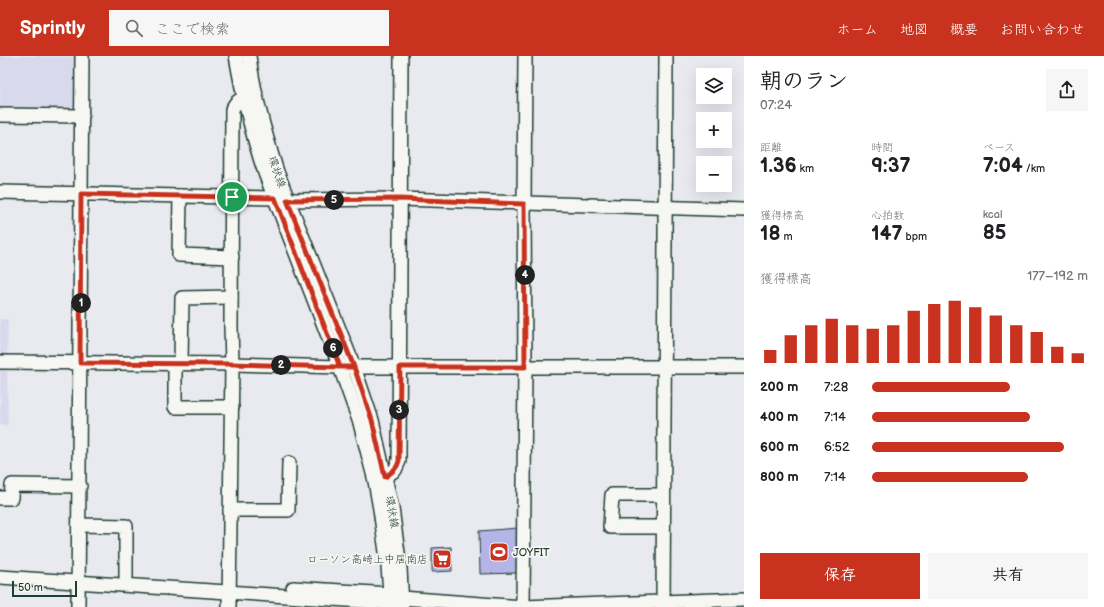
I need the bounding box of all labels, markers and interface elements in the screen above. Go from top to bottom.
search box [109,10,389,46]
text: Sprintly [20,17,85,40]
icon: search [123,17,145,39]
text: ここで検索 [155,20,230,39]
text: ホーム [837,21,878,38]
text: 地図 [900,21,928,38]
text: 概要 [950,21,978,38]
text: お問い合わせ [1000,21,1084,38]
map controls [696,68,732,192]
button: layers [696,68,732,104]
text: 朝のラン [760,68,848,95]
button: share [1046,69,1088,111]
text: 07:24 [760,97,792,113]
button: + [696,112,732,148]
text: 距離 [760,141,782,154]
text: 時間 [871,141,893,154]
text: ペース [983,141,1015,154]
street label: 環状線 [265,154,289,190]
text: 1.36 [760,154,797,178]
text: 9:37 [871,154,911,178]
text: 7:04 [983,154,1023,178]
button: − [696,156,732,192]
text: km [797,162,814,175]
text: /km [1023,162,1045,175]
pin [215,180,249,214]
icon: arrive [221,186,243,208]
pin: 5 [324,190,344,210]
text: 5 [331,193,337,206]
text: kcal [983,208,1002,221]
text: 獲得標高 [760,209,804,222]
text: 心拍数 [871,209,904,222]
text: 85 [983,221,1006,245]
text: 18 [760,222,780,246]
text: 147 [871,222,903,246]
text: m [780,230,793,243]
text: bpm [903,230,927,243]
pin: 4 [515,265,535,285]
text: 4 [522,268,528,281]
text: 177–192 m [1027,268,1088,284]
text: 獲得標高 [760,271,812,287]
pin: 1 [71,293,91,313]
text: 1 [79,296,83,309]
pin: 6 [323,338,343,358]
text: 6 [330,341,336,354]
pin: 2 [271,355,291,375]
text: 2 [278,358,284,371]
text: 200 m [760,379,798,395]
text: 7:28 [824,379,848,395]
pin: 3 [389,400,409,420]
text: 3 [396,403,402,416]
text: 400 m [760,409,798,425]
text: 7:14 [824,409,846,425]
text: 600 m [760,439,799,455]
text: 6:52 [824,439,850,455]
text: 800 m [760,469,799,485]
text: 7:14 [824,469,846,485]
street label: 環状線 [383,495,401,529]
sports icon: JOYFIT [488,541,510,563]
place label: JOYFIT [513,546,550,559]
supermarket icon: ローソン高崎上中居南店 [431,548,453,570]
place label: ローソン高崎上中居南店 [307,553,428,566]
button: 保存 [760,553,920,599]
button: 共有 [928,553,1088,599]
scale bar [12,579,77,598]
text: 50 m [18,581,43,594]

